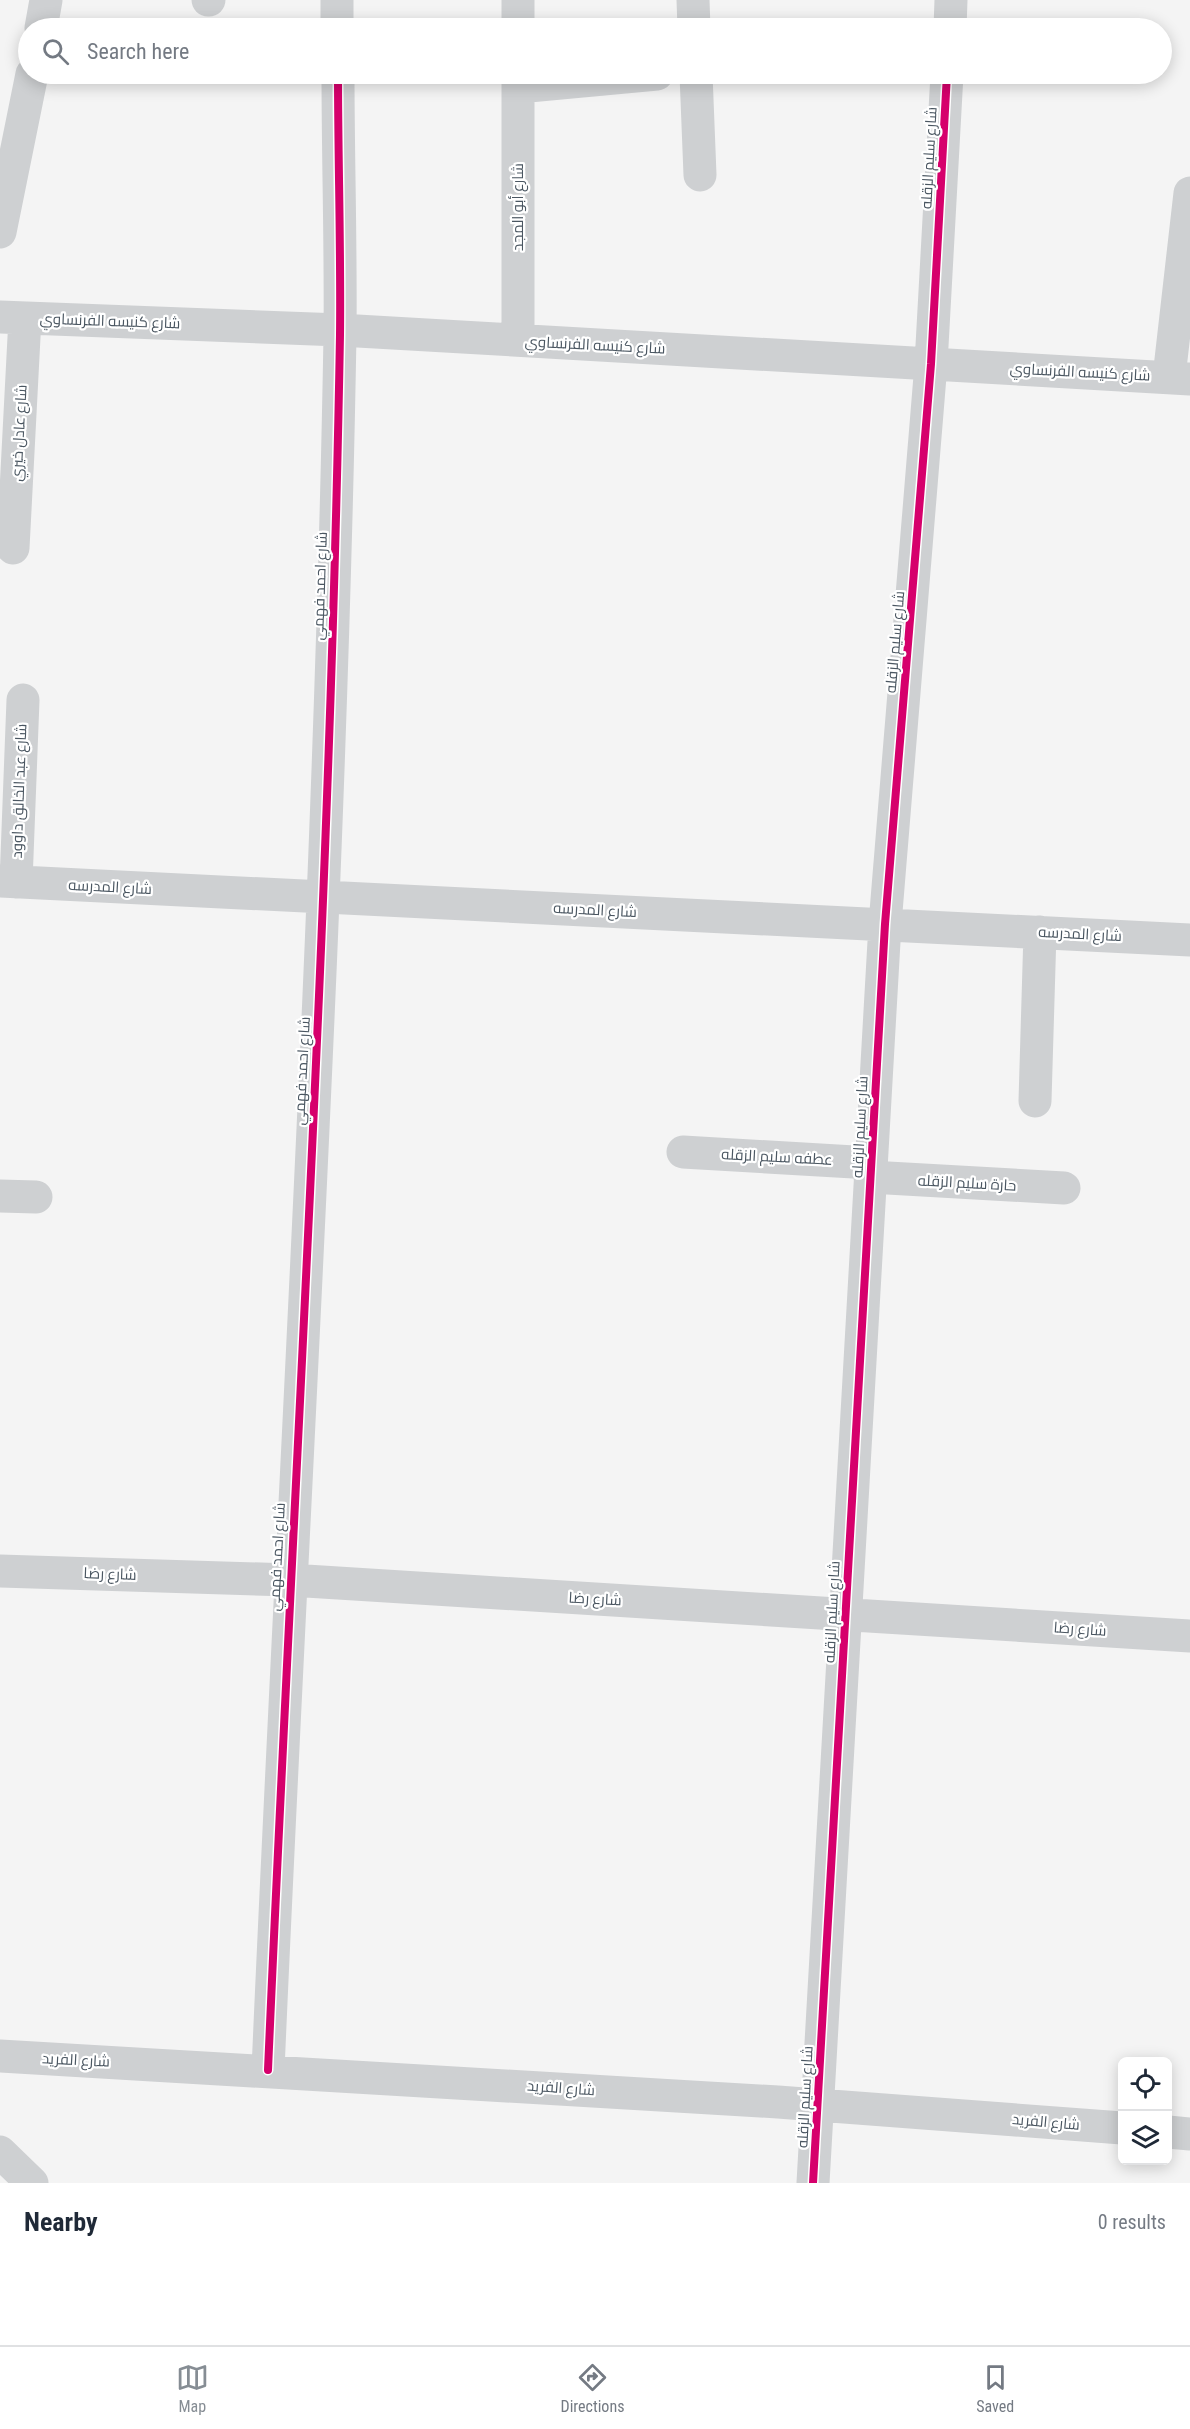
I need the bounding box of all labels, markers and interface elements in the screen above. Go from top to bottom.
search box [18,18,1172,84]
icon: search [39,35,72,68]
text: Search here [87,39,189,64]
street label: شارع سليم الزقله [917,106,943,210]
street label: شارع أبو المجد [508,163,529,251]
street label: شارع كنيسه الفرنساوي [39,310,181,335]
street label: شارع كنيسه الفرنساوي [524,332,666,361]
street label: شارع كنيسه الفرنساوي [1009,359,1151,388]
street label: شارع عادل خيري [7,384,34,482]
street label: شارع احمد فهمي [309,531,334,641]
street label: شارع سليم الزقله [882,590,910,694]
street label: شارع عبد الخالق داوود [8,723,32,859]
street label: شارع المدرسه [68,876,152,900]
street label: شارع المدرسه [553,899,637,923]
street label: شارع المدرسه [1038,923,1122,947]
street label: شارع احمد فهمي [290,1016,317,1126]
street label: شارع سليم الزقله [848,1075,874,1179]
street label: عطفه سليم الزقله [721,1145,833,1170]
street label: حارة سليم الزقله [917,1171,1017,1196]
street label: شارع احمد فهمي [265,1502,292,1612]
street label: شارع سليم الزقله [820,1560,846,1664]
street label: شارع رضا [83,1564,137,1586]
street label: شارع رضا [568,1589,622,1611]
street label: شارع رضا [1053,1618,1107,1642]
street label: شارع سليم الزقله [793,2045,819,2149]
street label: شارع الفريد [41,2049,110,2073]
map controls [1118,2057,1172,2165]
button: locate [1118,2057,1172,2111]
street label: شارع الفريد [526,2077,596,2101]
street label: شارع الفريد [1011,2110,1081,2136]
button: layers [1118,2111,1172,2165]
text: Nearby [24,2207,98,2237]
text: 0 results [1098,2210,1166,2234]
tab: Map [176,2361,209,2416]
tab: Directions [561,2361,624,2416]
tab: Saved [976,2361,1014,2416]

